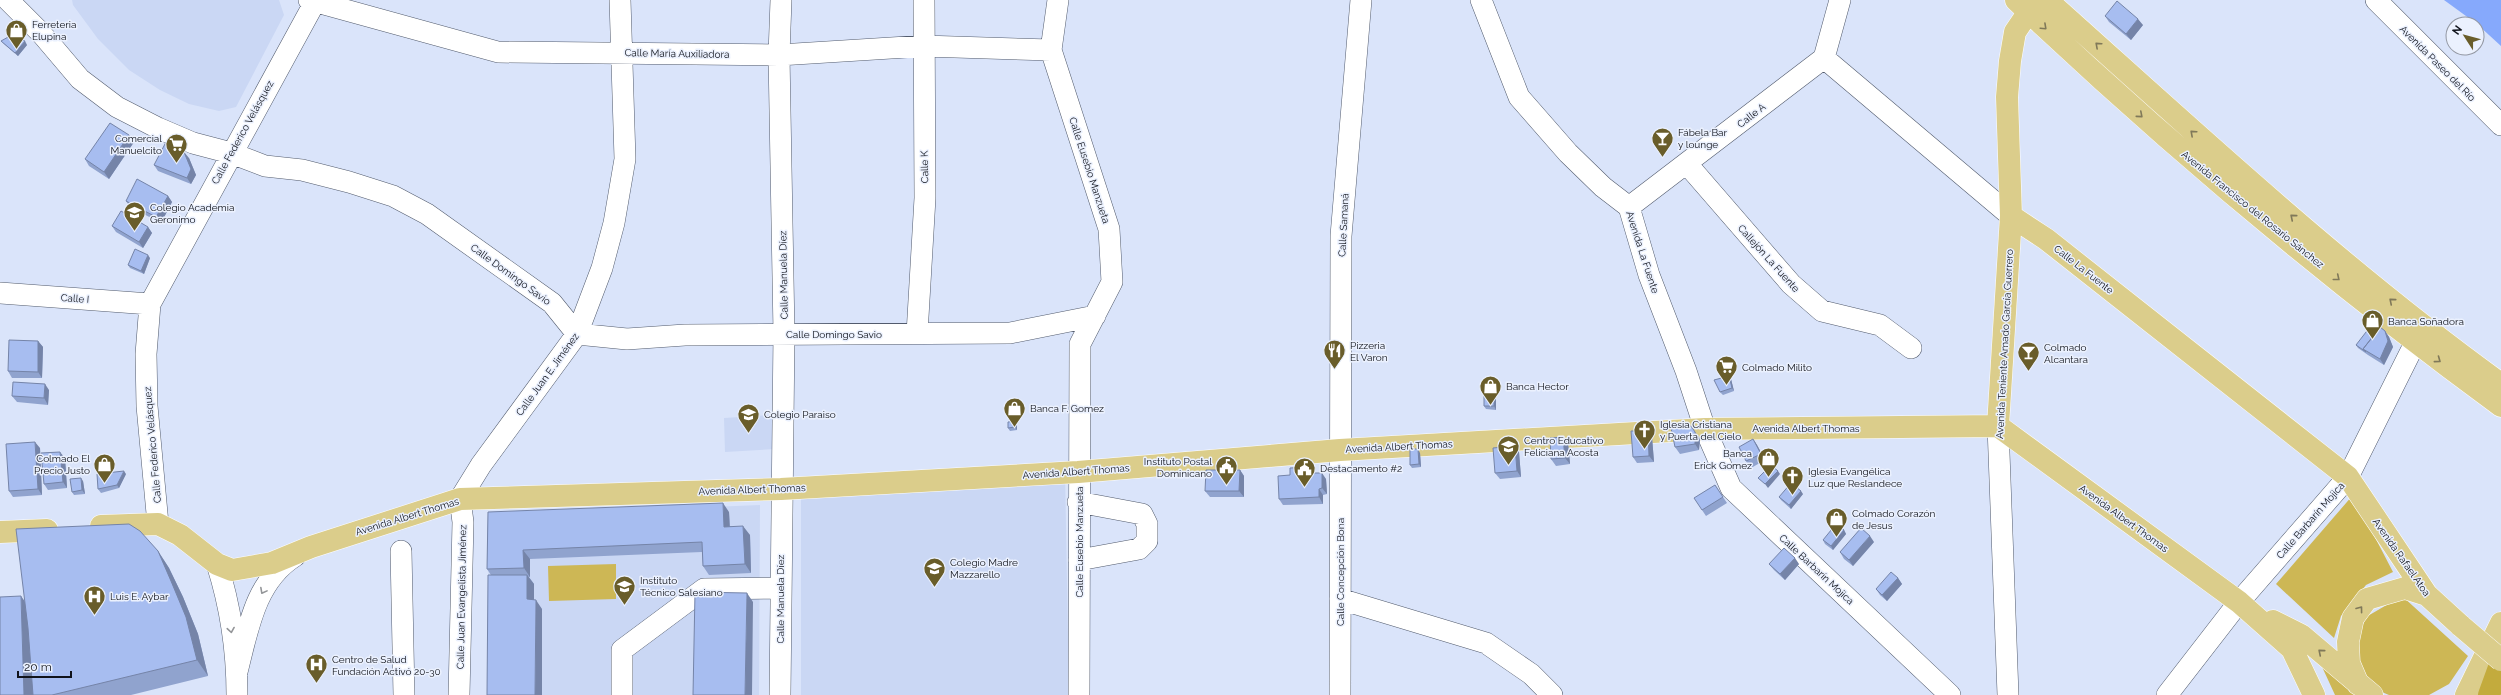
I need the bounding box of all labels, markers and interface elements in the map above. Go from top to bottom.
north arrow [2445,16,2485,56]
shop icon: Ferreteria Elupina [4,17,30,50]
place label: Ferreteria Elupina [32,19,76,42]
one-way arrow [2039,22,2047,30]
street label: Avenida Paseo del Río [2398,23,2478,103]
text: N [2450,23,2465,38]
one-way arrow [2095,43,2102,50]
street label: Calle María Auxiliadora [624,47,730,60]
street label: Calle Federico Velásquez [209,78,276,186]
street label: Calle A [1735,101,1768,130]
one-way arrow [2135,110,2142,117]
street label: Calle Eusebio Manzueta [1067,116,1112,225]
bar icon: Fábela Bar y lounge [1649,125,1675,158]
place label: Fábela Bar y lounge [1678,127,1728,150]
supermarket icon: Comercial Manuelcito [164,131,190,164]
one-way arrow [2191,131,2198,138]
place label: Comercial Manuelcito [111,133,162,156]
street label: Avenida Francisco del Rosario Sánchez [2179,149,2326,270]
street label: Calle K [919,150,930,183]
street label: Calle Samaná [1336,193,1351,257]
school or university icon: Colegio Academia Geronimo [121,200,147,233]
place label: Colegio Academia Geronimo [150,202,234,225]
street label: Avenida La Fuente [1624,210,1661,295]
one-way arrow [2290,214,2297,221]
street label: Callejón La Fuente [1736,223,1802,294]
street label: Calle Manuela Díez [777,230,790,319]
street label: Calle Domingo Savio [469,242,553,307]
street label: Calle La Fuente [2052,243,2116,296]
street label: Avenida Teniente Amado García Guerrero [1994,249,2015,439]
one-way arrow [2332,274,2339,281]
street label: Calle I [60,292,90,305]
one-way arrow [2390,298,2397,305]
shop icon: Banca Soñadora [2359,308,2385,341]
place label: Banca Soñadora [2388,316,2464,327]
street label: Calle Domingo Savio [786,329,882,340]
street label: Calle Juan E. Jiménez [514,331,581,418]
restaurant icon: Pizzeria El Varon [1321,338,1347,371]
place label: Pizzeria El Varon [1350,340,1388,363]
bar icon: Colmado Alcantara [2015,340,2041,373]
place label: Colmado Alcantara [2044,342,2088,365]
supermarket icon: Colmado Milito [1713,354,1739,387]
one-way arrow [2434,355,2441,362]
place label: Colmado Milito [1742,362,1812,373]
shop icon: Banca Hector [1477,373,1503,406]
place label: Banca Hector [1506,381,1569,392]
street label: Calle Federico Velásquez [142,386,163,504]
shop icon: Banca F. Gomez [1001,395,1027,428]
school or university icon: Colegio Paraiso [736,401,762,434]
place label: Banca F. Gomez [1030,403,1104,414]
place label: Colegio Paraiso [764,409,836,420]
church icon: Iglesia Cristiana y Puerta del Cielo [1632,417,1658,450]
place label: Iglesia Cristiana y Puerta del Cielo [1660,419,1741,442]
street label: Avenida Albert Thomas [1752,423,1860,434]
school or university icon: Centro Educativo Feliciana Acosta [1496,433,1522,466]
place label: Centro Educativo Feliciana Acosta [1524,435,1603,458]
street label: Avenida Albert Thomas [1345,438,1453,455]
shop icon: Banca Erick Gomez [1755,446,1781,479]
place label: Banca Erick Gomez [1694,448,1752,471]
shop icon: Colmado El Precio Justo [92,451,118,484]
place label: Colmado El Precio Justo [34,453,90,476]
public building icon: Instituto Postal Dominicano [1214,454,1240,487]
public building icon: Destacamento #2 [1292,455,1318,488]
place label: Instituto Postal Dominicano [1144,456,1212,479]
street label: Avenida Albert Thomas [1022,462,1130,481]
place label: Destacamento #2 [1320,463,1402,474]
church icon: Iglesia Evangélica Luz que Reslandece [1779,464,1805,497]
place label: Iglesia Evangélica Luz que Reslandece [1808,466,1902,489]
street label: Calle Barbarín Mojica [2274,480,2347,561]
street label: Avenida Albert Thomas [698,482,806,497]
street label: Avenida Albert Thomas [2077,482,2171,555]
street label: Calle Eusebio Manzueta [1074,486,1085,598]
street label: Avenida Albert Thomas [354,495,460,537]
shop icon: Colmado Corazón de Jesus [1823,506,1849,539]
place label: Colmado Corazón de Jesus [1852,508,1935,531]
street label: Avenida Rafael Atoa [2371,516,2432,598]
street label: Calle Concepción Bona [1335,518,1346,626]
street label: Calle Juan Evangelista Jiménez [455,525,468,669]
street label: Calle Barbarín Mojica [1777,532,1856,607]
street label: Calle Manuela Díez [775,555,786,643]
school or university icon: Colegio Madre Mazzarello [921,555,947,588]
place label: Colegio Madre Mazzarello [950,557,1018,580]
school or university icon: Instituto Técnico Salesiano [611,573,637,606]
place label: Instituto Técnico Salesiano [640,575,723,598]
hospital icon: Luis E. Aybar [82,583,108,616]
one-way arrow [260,587,268,594]
place label: Luis E. Aybar [110,591,169,602]
one-way arrow [2355,606,2362,613]
one-way arrow [226,627,235,633]
one-way arrow [2318,650,2325,657]
hospital icon: Centro de Salud Fundación Activó 20-30 [303,652,329,685]
scale bar [18,653,71,679]
place label: Centro de Salud Fundación Activó 20-30 [332,654,441,677]
text: 20 m [24,660,52,674]

